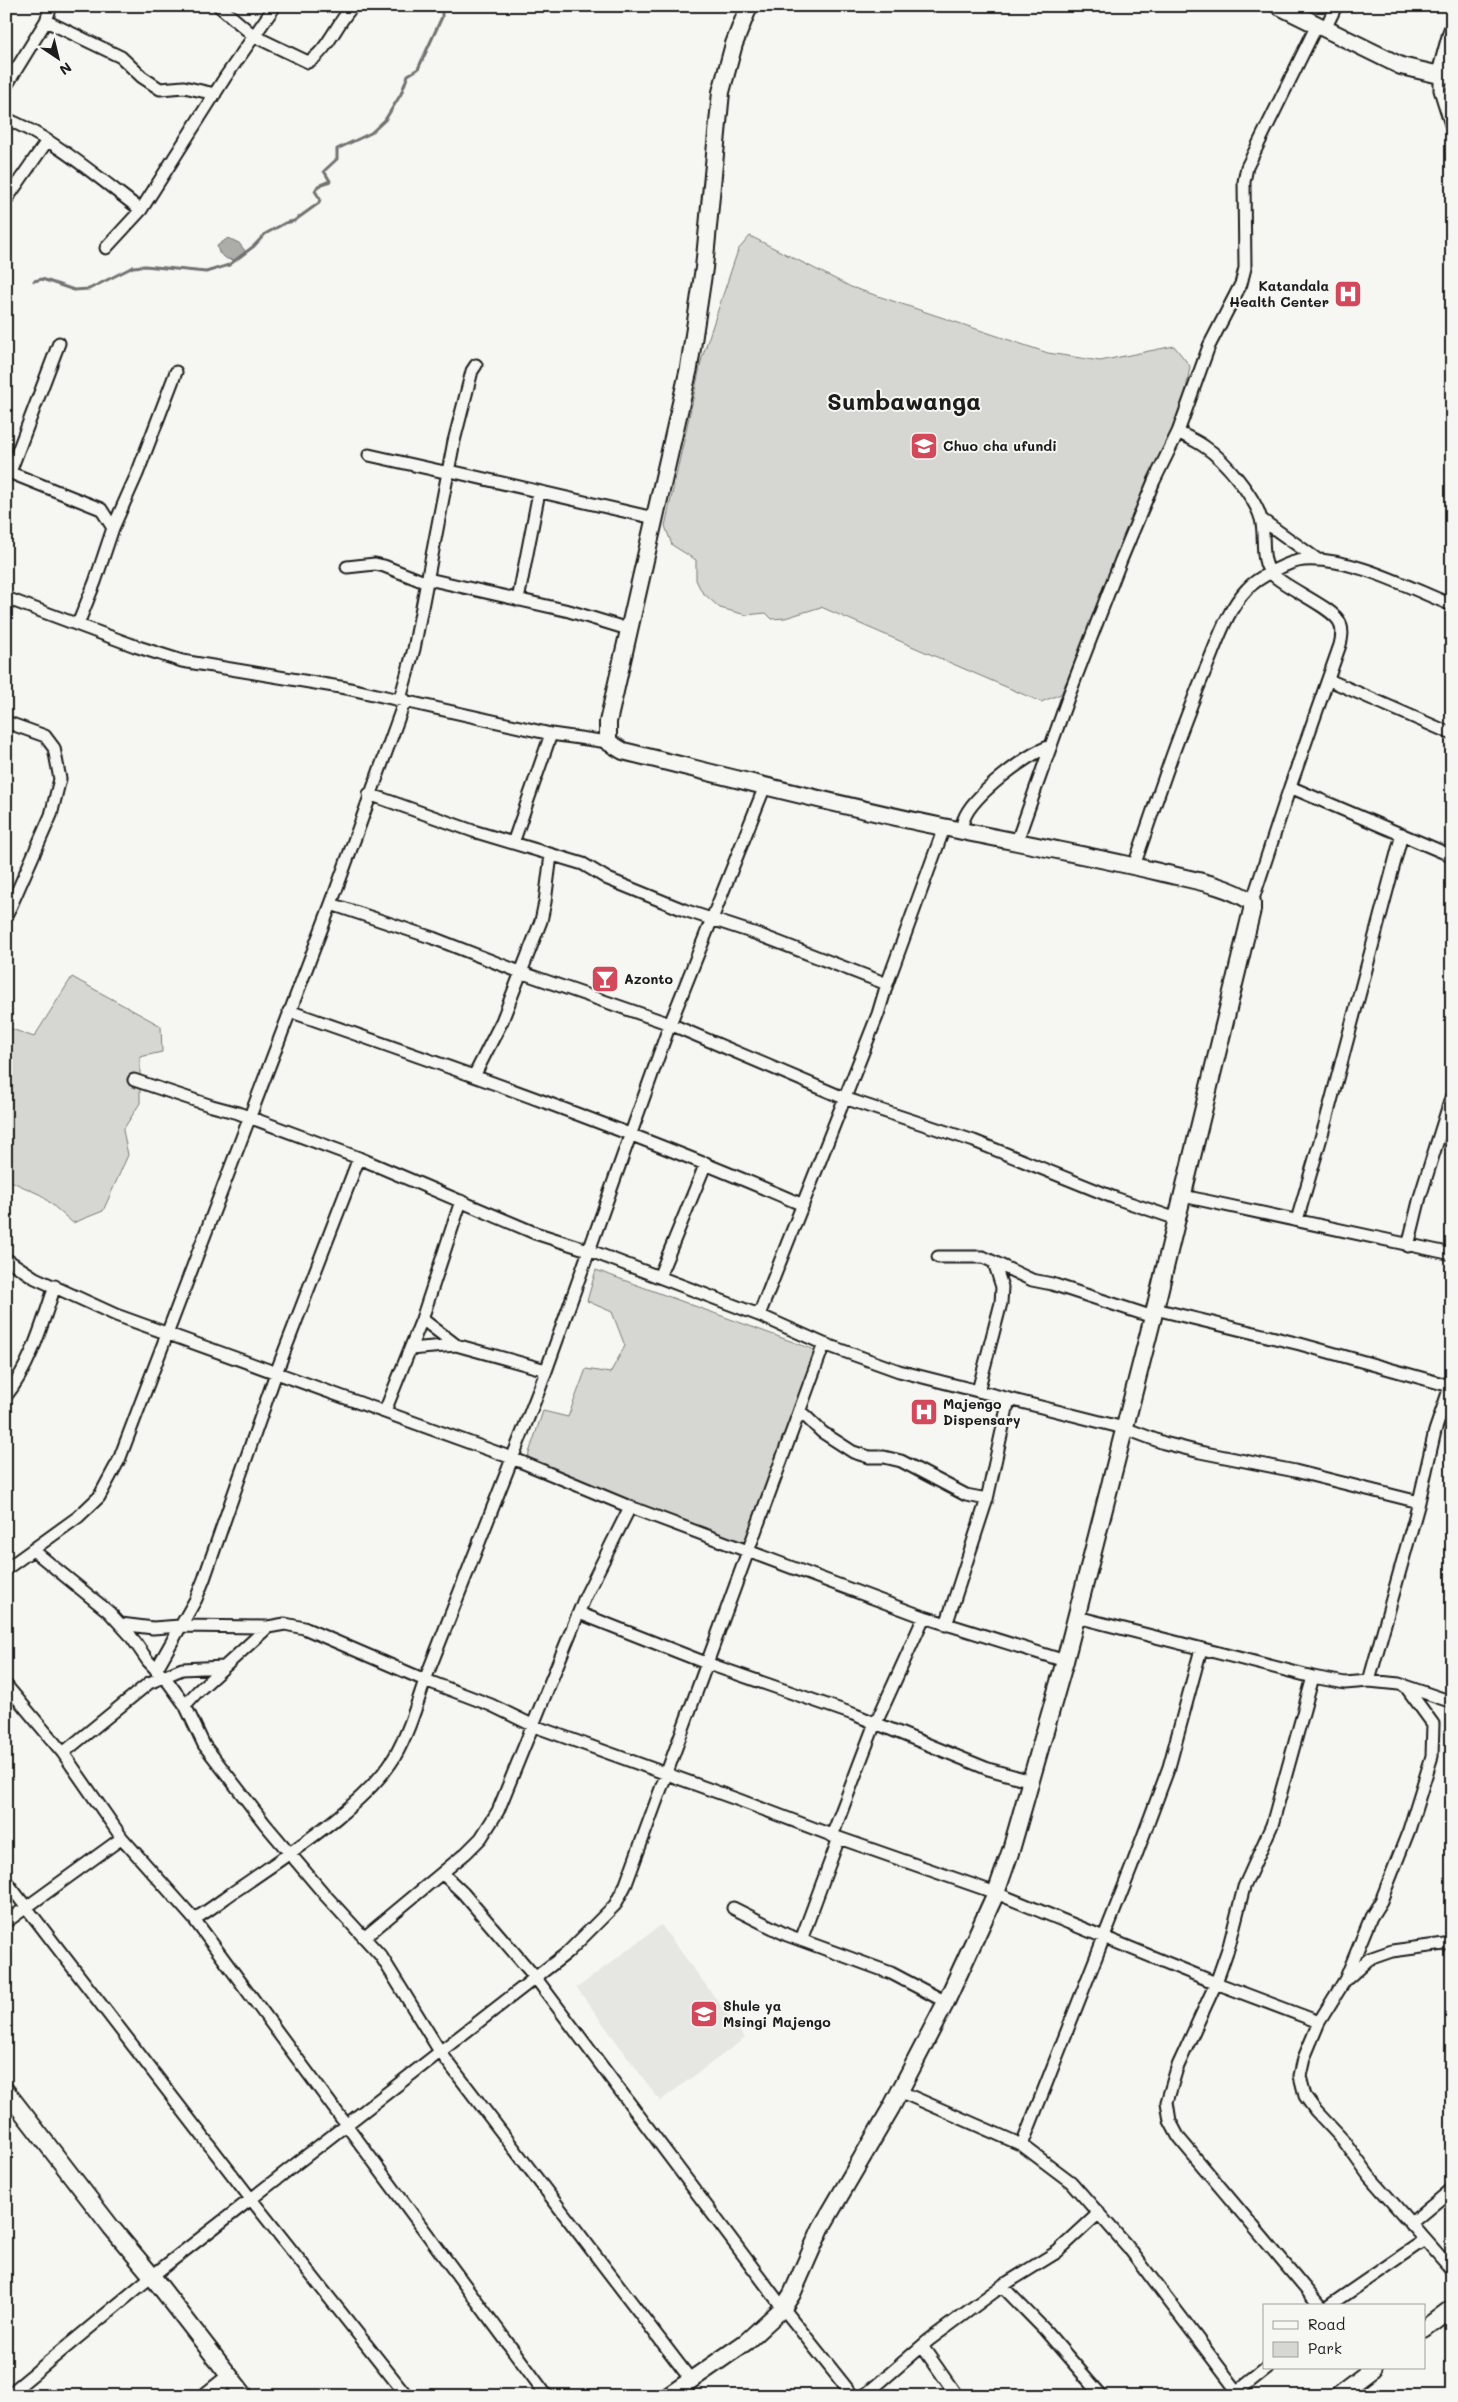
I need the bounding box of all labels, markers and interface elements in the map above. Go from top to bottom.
north arrow [32,32,82,82]
text: N [56,58,76,80]
place label: Katandala Health Center [1229,276,1329,311]
hospital icon: Katandala Health Center [1333,279,1363,309]
district label: Sumbawanga [827,385,981,416]
school or university icon: Chuo cha ufundi [909,431,939,461]
place label: Chuo cha ufundi [943,436,1057,455]
bar icon: Azonto [590,964,620,994]
place label: Azonto [624,969,673,988]
place label: Majengo Dispensary [943,1394,1021,1429]
hospital icon: Majengo Dispensary [909,1397,939,1427]
place label: Shule ya Msingi Majengo [723,1996,831,2031]
school or university icon: Shule ya Msingi Majengo [689,1999,719,2029]
legend [1263,2304,1426,2370]
text: Road [1308,2314,1345,2334]
text: Park [1308,2338,1342,2358]

